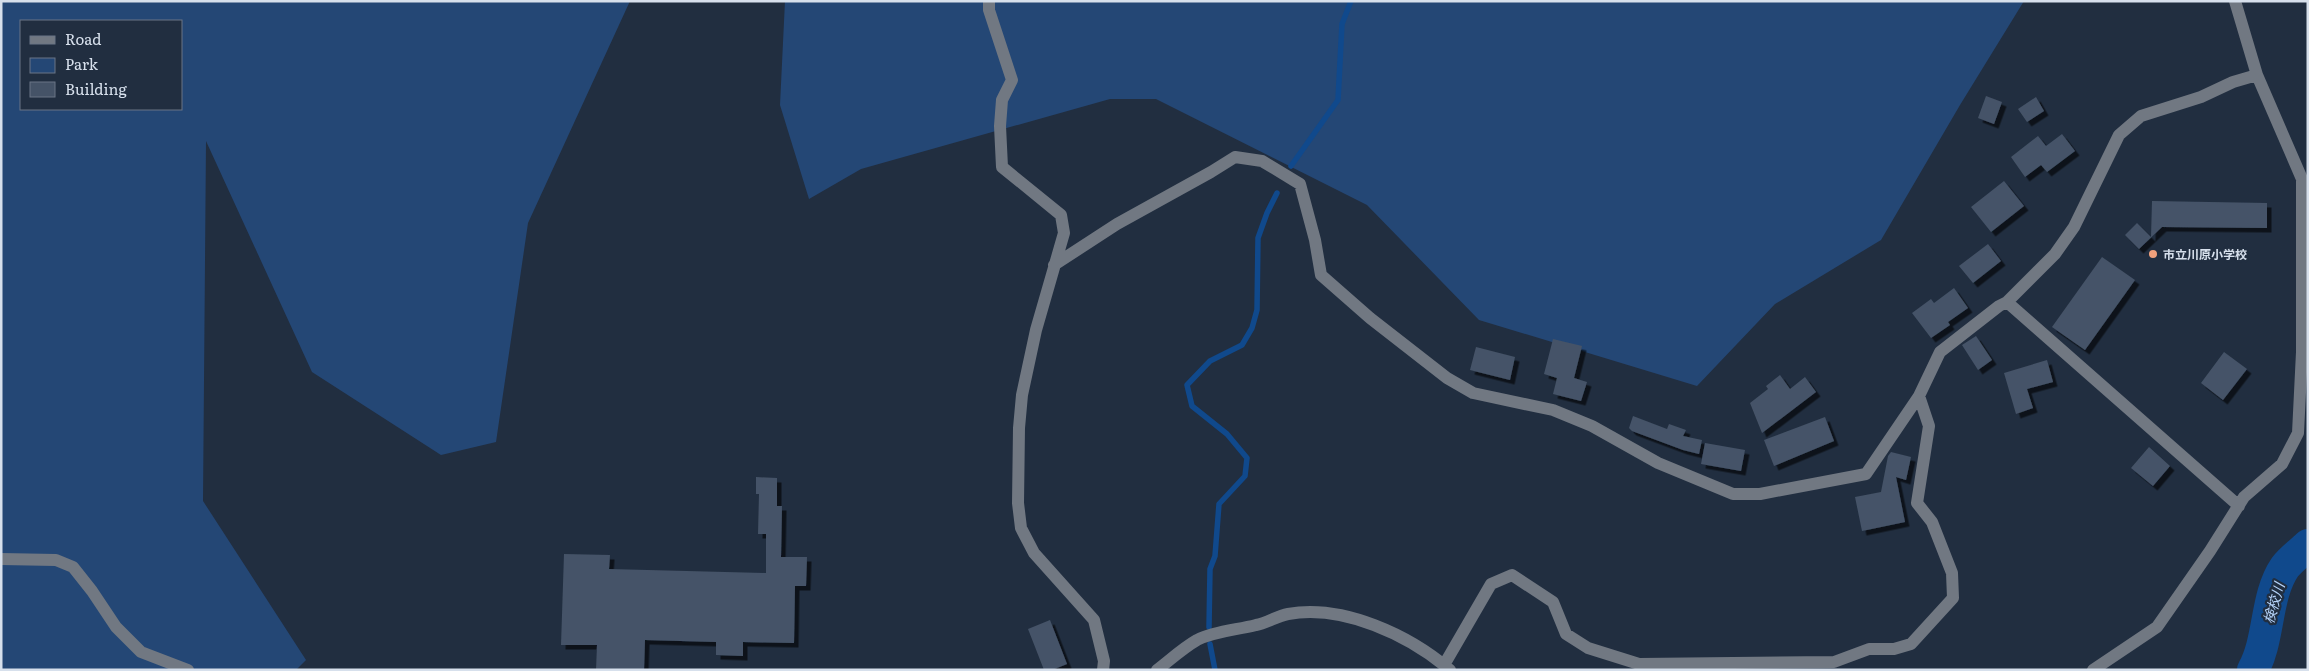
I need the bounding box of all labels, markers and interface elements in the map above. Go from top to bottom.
legend [20,20,182,110]
text: Road [65,27,101,50]
text: Park [65,52,99,75]
text: Building [65,77,127,100]
place label: 市立川原小学校 [2163,245,2247,263]
marker: 市立川原小学校 [2147,248,2159,260]
water label: 検校川 [2258,578,2289,626]

